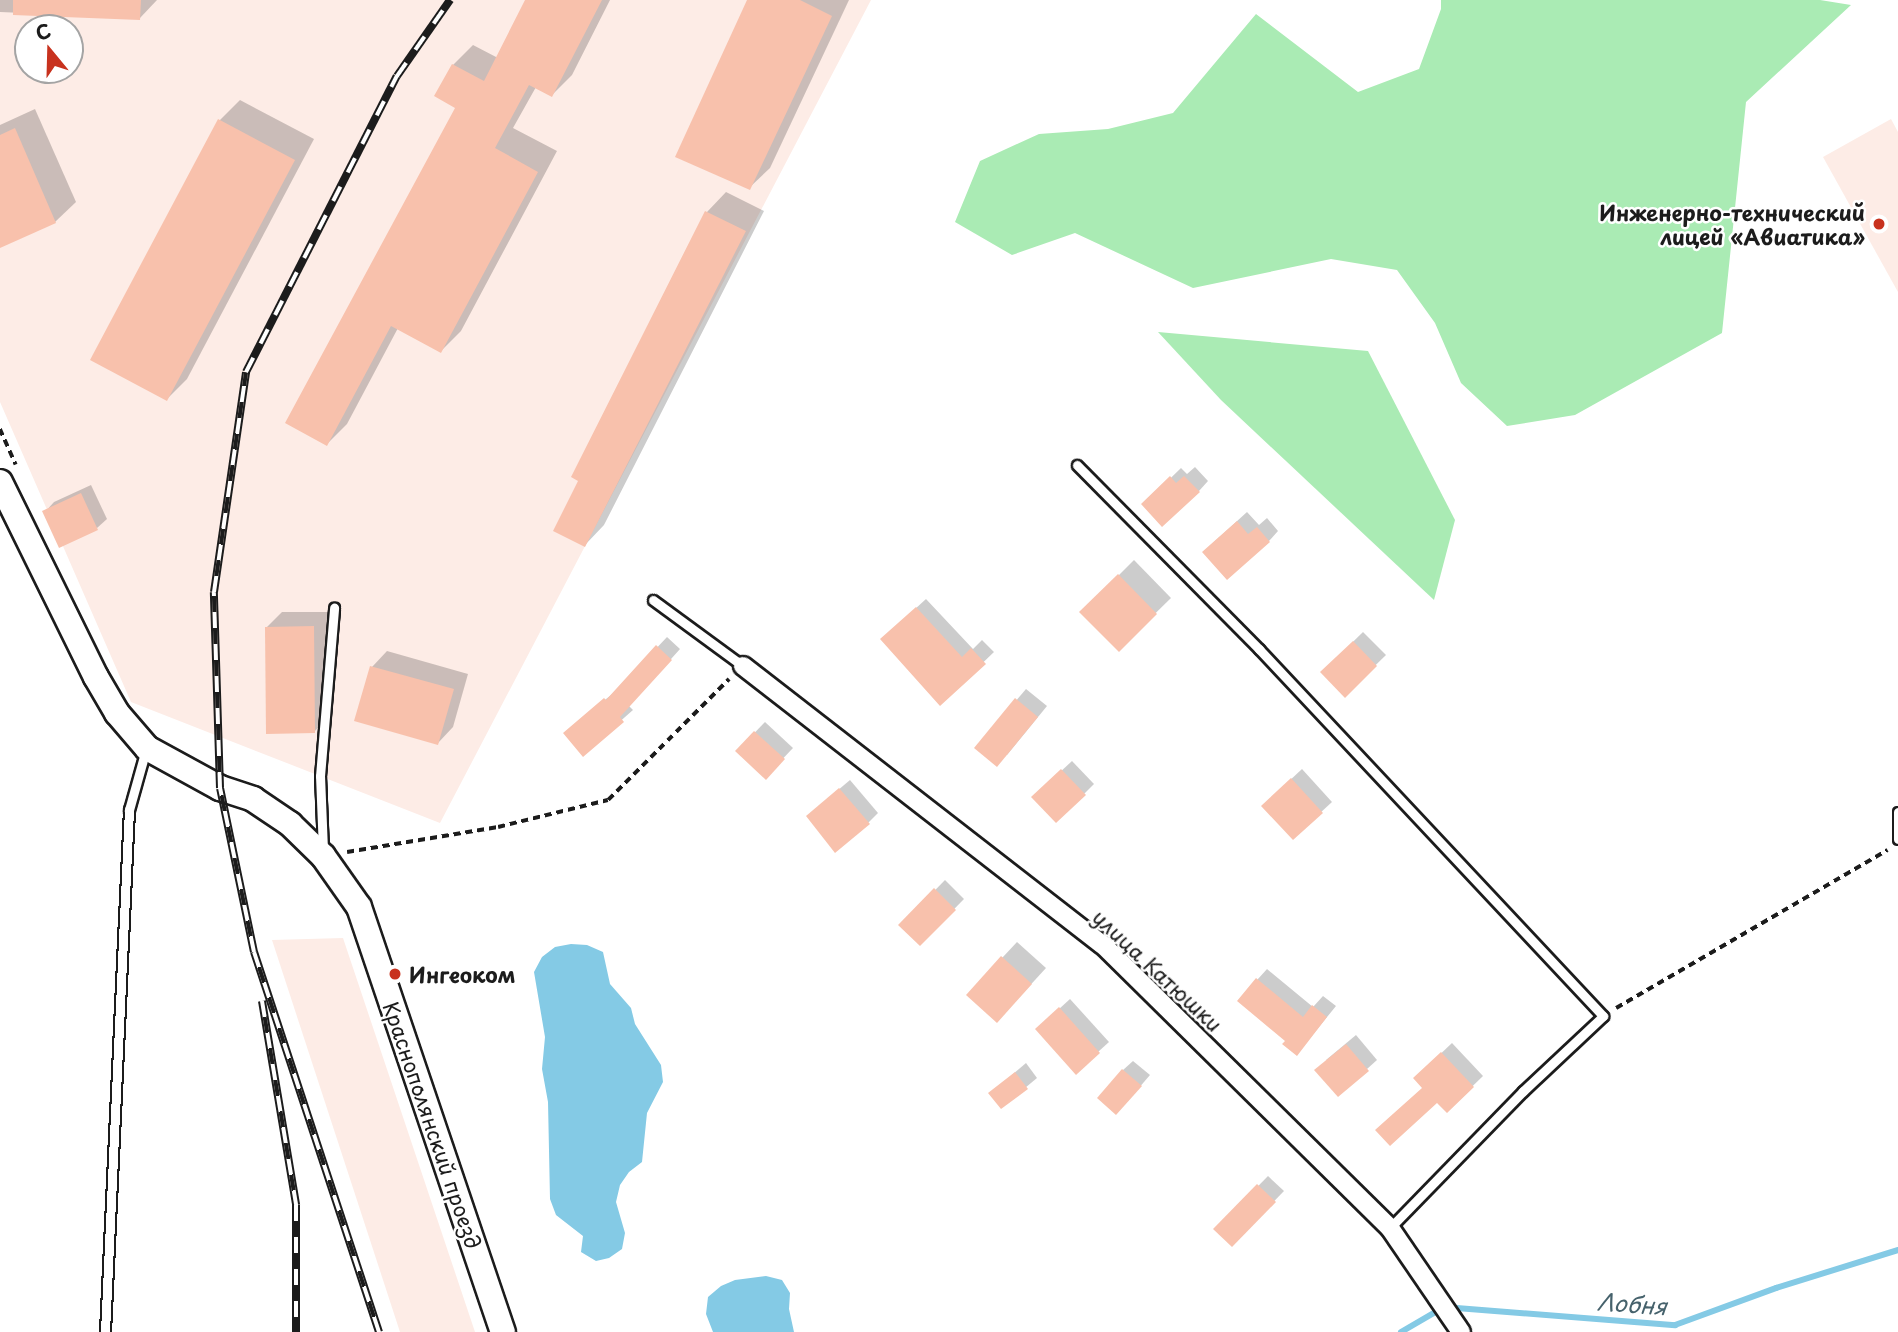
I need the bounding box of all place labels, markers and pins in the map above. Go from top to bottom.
place label: Инженерно-технический лицей «Авиатика» [1599,199,1865,249]
marker: Инженерно-технический лицей «Авиатика» [1871,216,1887,232]
place label: Ингеоком [409,961,516,987]
marker: Ингеоком [387,966,403,982]

